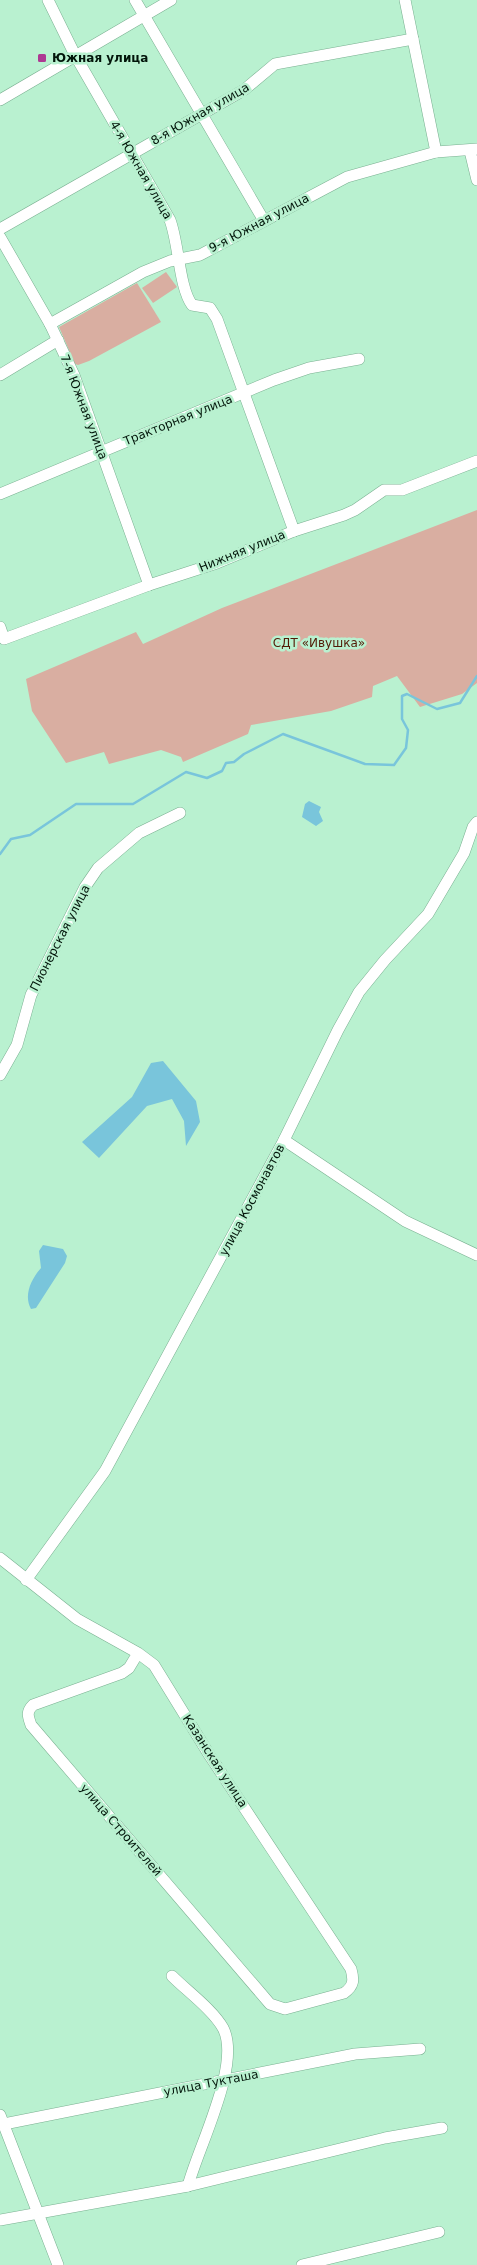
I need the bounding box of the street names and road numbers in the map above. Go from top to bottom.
street label: 8-я Южная улица [148,80,252,148]
street label: 4-я Южная улица [107,118,175,222]
street label: 9-я Южная улица [207,191,311,255]
street label: 7-я Южная улица [58,353,110,461]
street label: Тракторная улица [121,392,234,449]
street label: Нижняя улица [197,527,287,575]
street label: Пионерская улица [27,883,93,993]
street label: улица Космонавтов [217,1142,287,1258]
street label: Казанская улица [180,1712,250,1810]
street label: улица Строителей [77,1781,165,1879]
street label: улица Тукташа [162,2067,260,2099]

